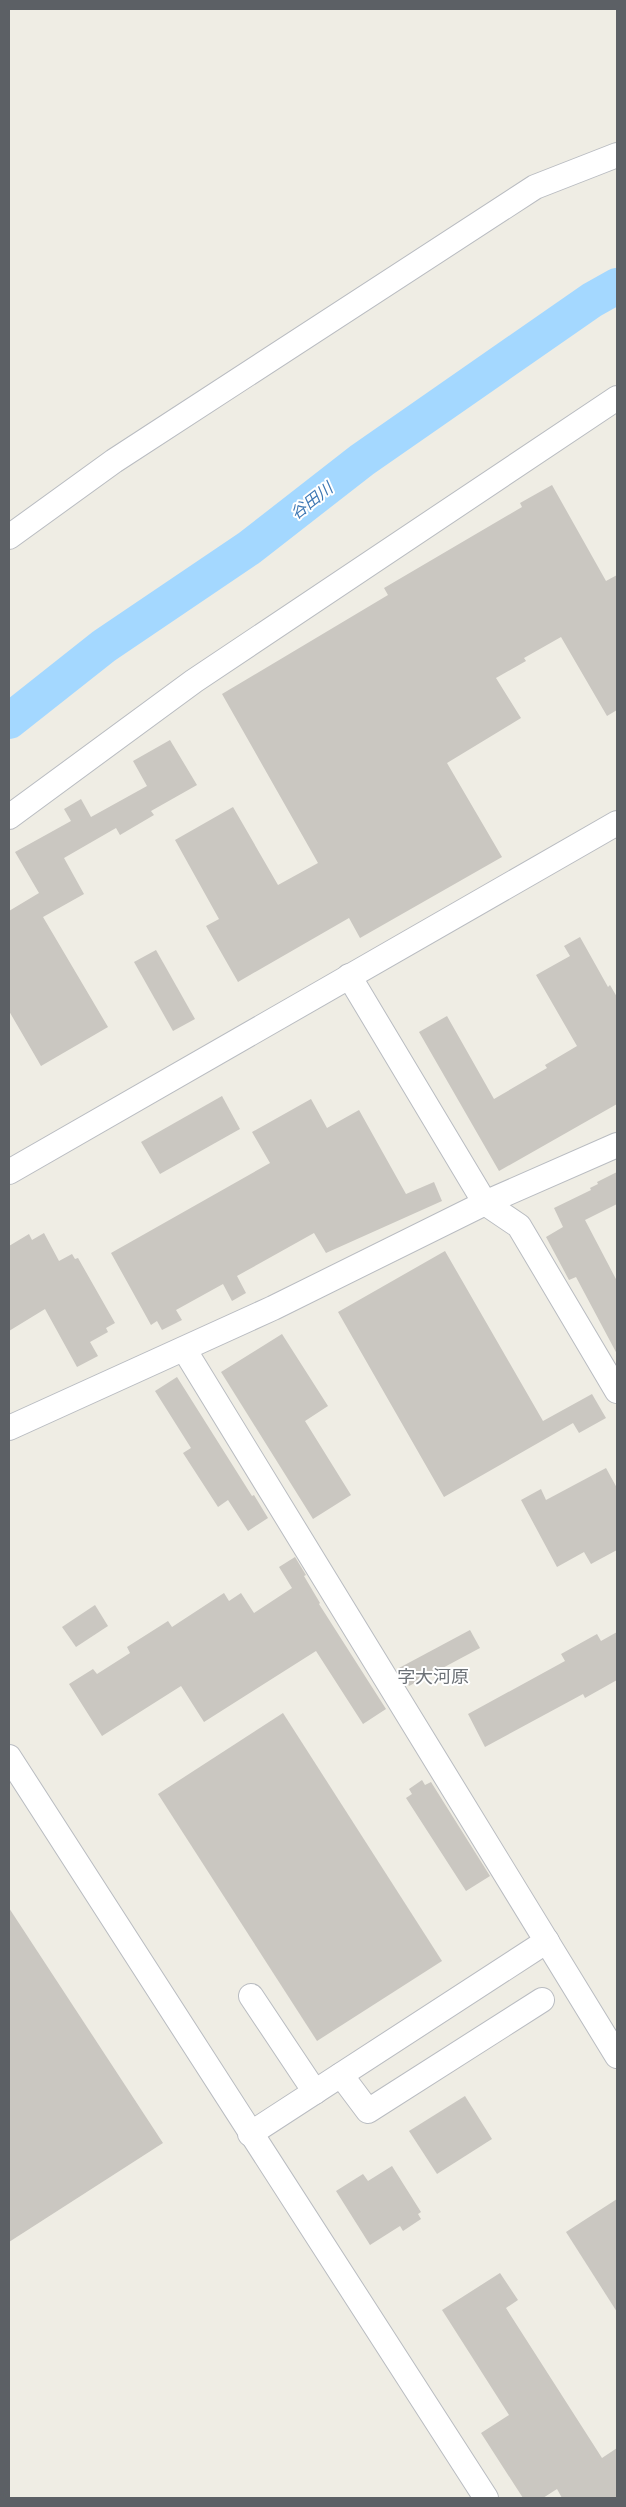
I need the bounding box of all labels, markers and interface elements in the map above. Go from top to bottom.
water label: 谷田川 [286,477,337,522]
district label: 字大河原 [397,1665,469,1687]

